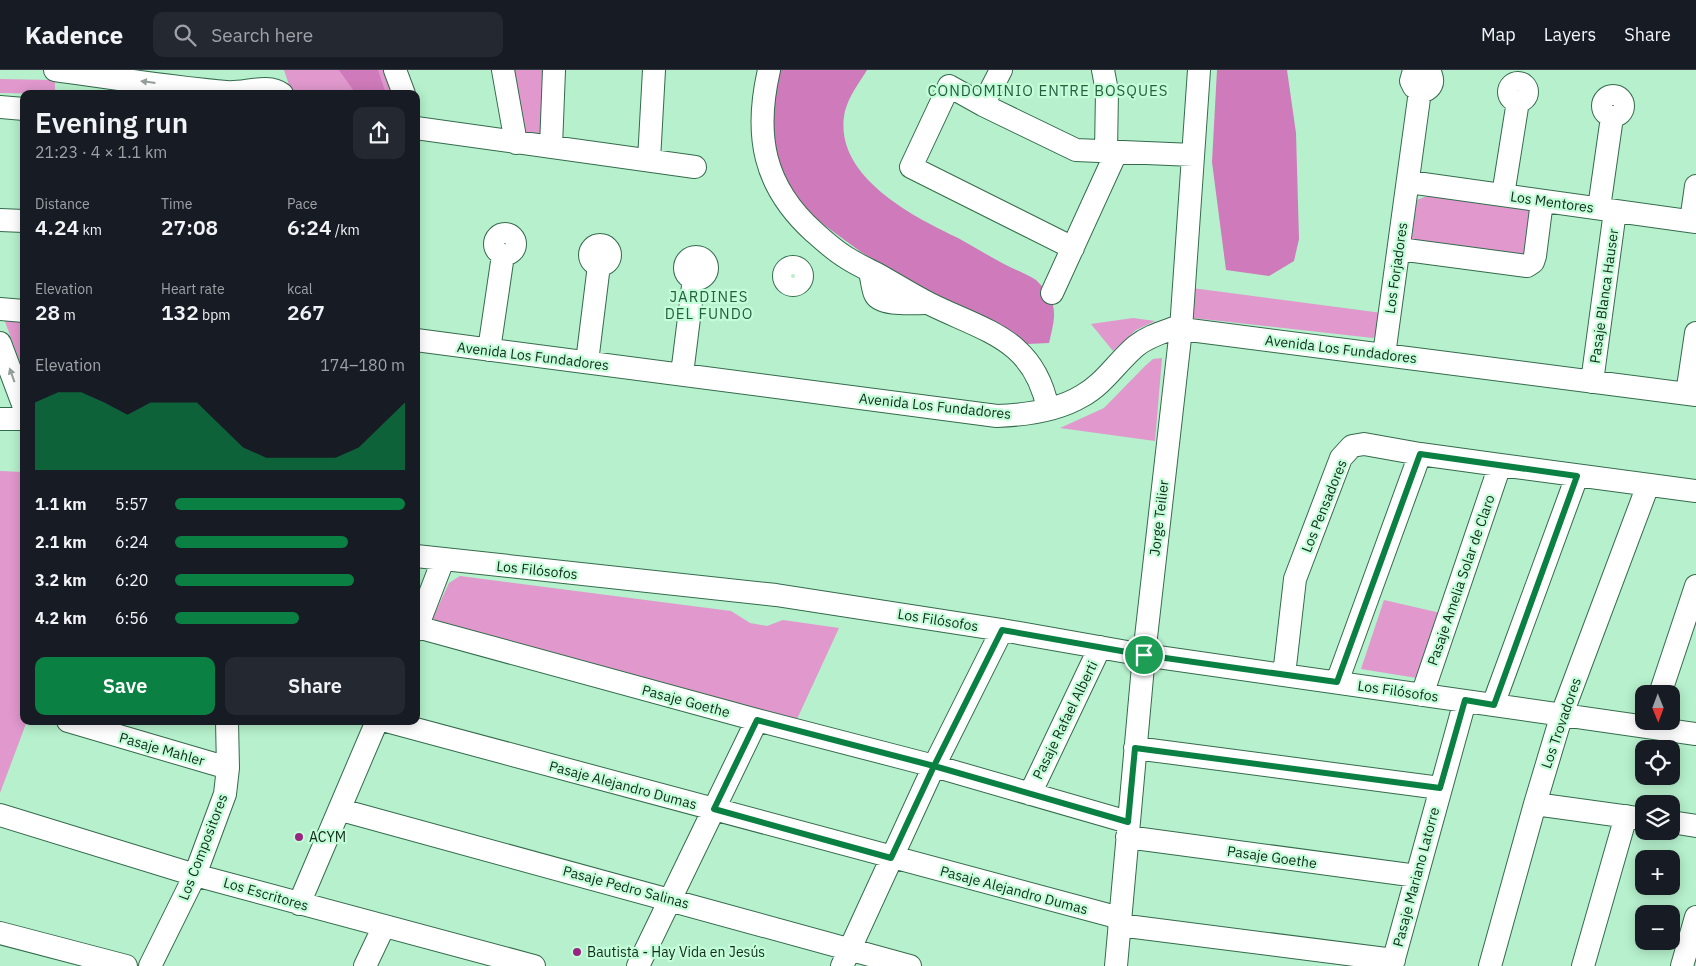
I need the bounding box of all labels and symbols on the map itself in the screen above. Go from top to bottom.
one-way arrow [140,78,156,86]
district label: CONDOMINIO ENTRE BOSQUES [927,81,1169,100]
street label: Los Mentores [1509,187,1595,217]
street label: Los Forjadores [1381,221,1411,315]
street label: Pasaje Blanca Hauser [1586,228,1622,364]
district label: JARDINES DEL FUNDO [665,287,753,323]
street label: Avenida Los Fundadores [1264,331,1418,367]
street label: Avenida Los Fundadores [456,338,610,374]
one-way arrow [8,367,16,382]
street label: Avenida Los Fundadores [858,389,1012,423]
street label: Los Pensadores [1297,457,1351,555]
street label: Jorge Teilier [1145,479,1173,557]
street label: Pasaje Amelia Solar de Claro [1423,492,1499,668]
street label: Los Filósofos [496,557,579,583]
street label: Los Filósofos [896,605,980,635]
pin [1123,634,1165,676]
street label: Pasaje Rafael Alberti [1028,658,1102,782]
street label: Los Trovadores [1537,675,1585,771]
street label: Los Filósofos [1356,676,1440,706]
street label: Pasaje Goethe [640,681,732,721]
north arrow [1635,685,1680,730]
street label: Pasaje Mahler [117,728,207,770]
street label: Pasaje Alejandro Dumas [547,757,699,813]
street label: Los Compositores [175,791,232,903]
street label: Pasaje Mariano Latorre [1389,805,1443,949]
place label: ACYM [309,828,346,846]
marker: ACYM [293,831,305,843]
street label: Pasaje Goethe [1226,842,1318,872]
street label: Pasaje Pedro Salinas [561,861,691,913]
street label: Pasaje Alejandro Dumas [938,862,1090,918]
street label: Los Escritores [221,873,311,915]
place label: Bautista - Hay Vida en Jesús [587,943,765,961]
marker: Bautista - Hay Vida en Jesús [571,946,583,958]

